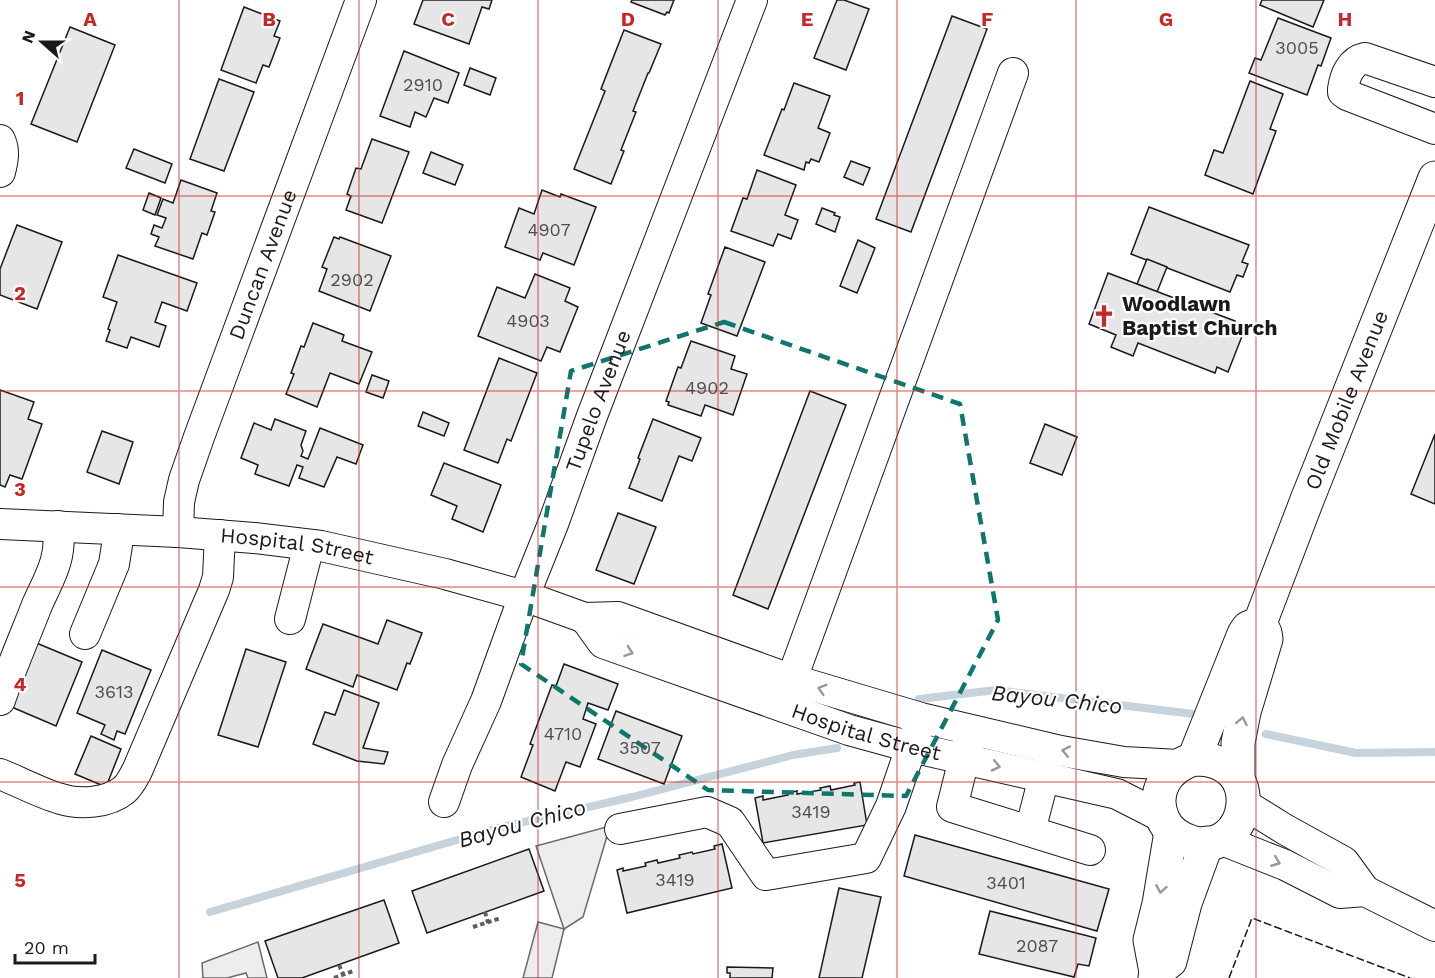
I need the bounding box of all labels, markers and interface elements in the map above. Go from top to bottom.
text: A [83,7,97,31]
text: B [262,7,276,31]
text: C [441,7,455,31]
text: D [621,7,635,31]
text: E [801,7,813,31]
text: F [981,7,993,31]
text: G [1159,7,1173,31]
text: H [1338,7,1352,31]
north arrow [12,12,72,72]
text: N [17,28,39,46]
house number: 3005 [1275,37,1319,58]
house number: 2910 [403,74,443,95]
text: 1 [16,86,24,110]
street label: Duncan Avenue [223,186,302,343]
house number: 4907 [527,219,571,240]
house number: 2902 [330,269,374,290]
text: 2 [14,281,26,305]
place label: Woodlawn Baptist Church [1122,291,1277,340]
church icon: Woodlawn Baptist Church [1091,303,1117,329]
street label: Old Mobile Avenue [1299,307,1393,493]
house number: 4903 [506,310,550,331]
street label: Tupelo Avenue [560,326,636,475]
house number: 4902 [685,377,729,398]
text: 3 [14,477,26,501]
street label: Hospital Street [219,522,376,570]
one-way arrow [624,644,634,657]
text: 4 [14,672,27,696]
water label: Bayou Chico [990,680,1124,719]
house number: 3613 [95,681,133,702]
one-way arrow [817,684,828,696]
street label: Hospital Street [788,698,944,765]
one-way arrow [1235,716,1248,726]
house number: 4710 [544,723,582,744]
house number: 3507 [619,737,661,758]
one-way arrow [1061,745,1071,758]
one-way arrow [990,758,1000,771]
water label: Bayou Chico [455,794,589,853]
house number: 3419 [791,801,831,822]
one-way arrow [1270,855,1281,867]
text: 5 [14,868,26,892]
house number: 3419 [655,869,695,890]
house number: 3401 [986,872,1026,893]
one-way arrow [1155,884,1168,894]
scale bar [15,927,94,965]
house number: 2087 [1016,935,1058,956]
text: 20 m [24,937,69,958]

